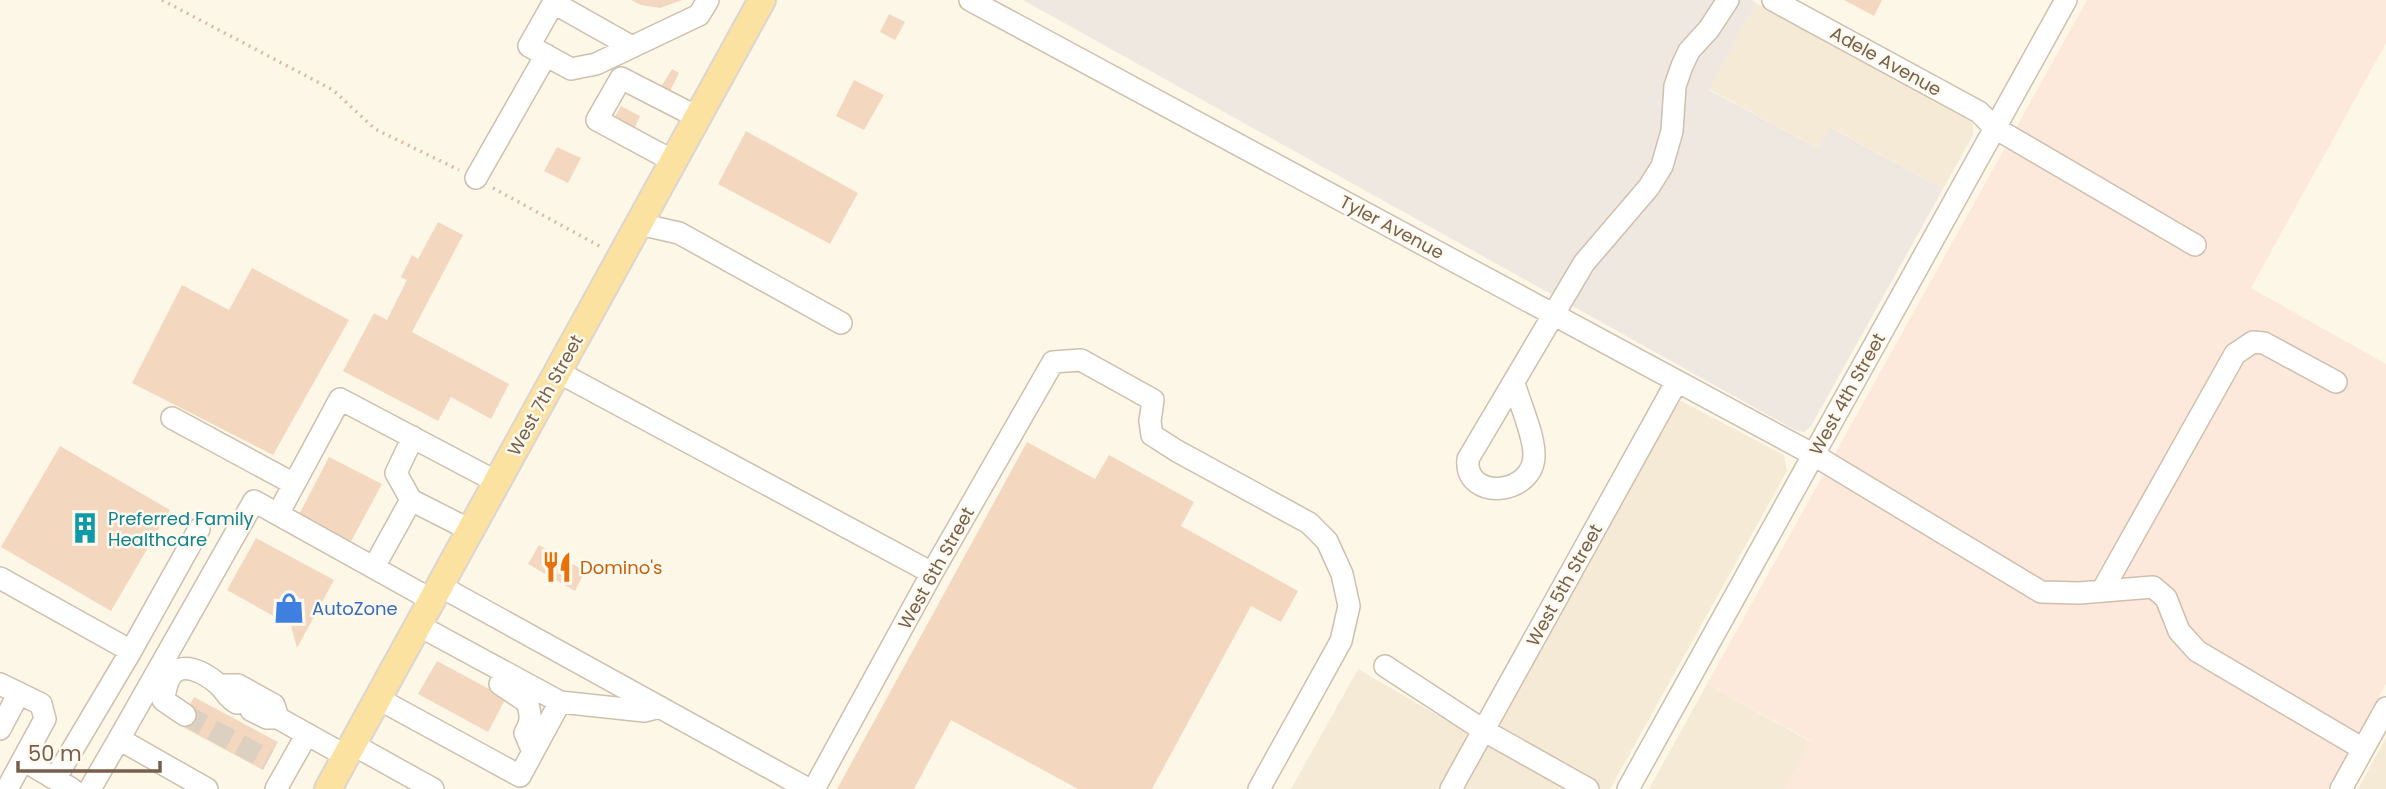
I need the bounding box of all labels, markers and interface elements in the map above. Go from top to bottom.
street label: Adele Avenue [1826,20,1946,102]
street label: Tyler Avenue [1336,189,1448,265]
street label: West 4th Street [1803,328,1891,460]
street label: West 7th Street [501,330,589,460]
street label: West 6th Street [892,502,980,634]
place label: Preferred Family Healthcare [108,506,254,552]
building icon: Preferred Family Healthcare [68,511,102,545]
street label: West 5th Street [1520,519,1608,651]
restaurant icon: Domino's [540,550,574,584]
place label: Domino's [580,555,663,580]
shop icon: AutoZone [272,591,306,625]
place label: AutoZone [312,596,398,621]
scale bar [18,730,159,774]
text: 50 m [28,739,82,768]

